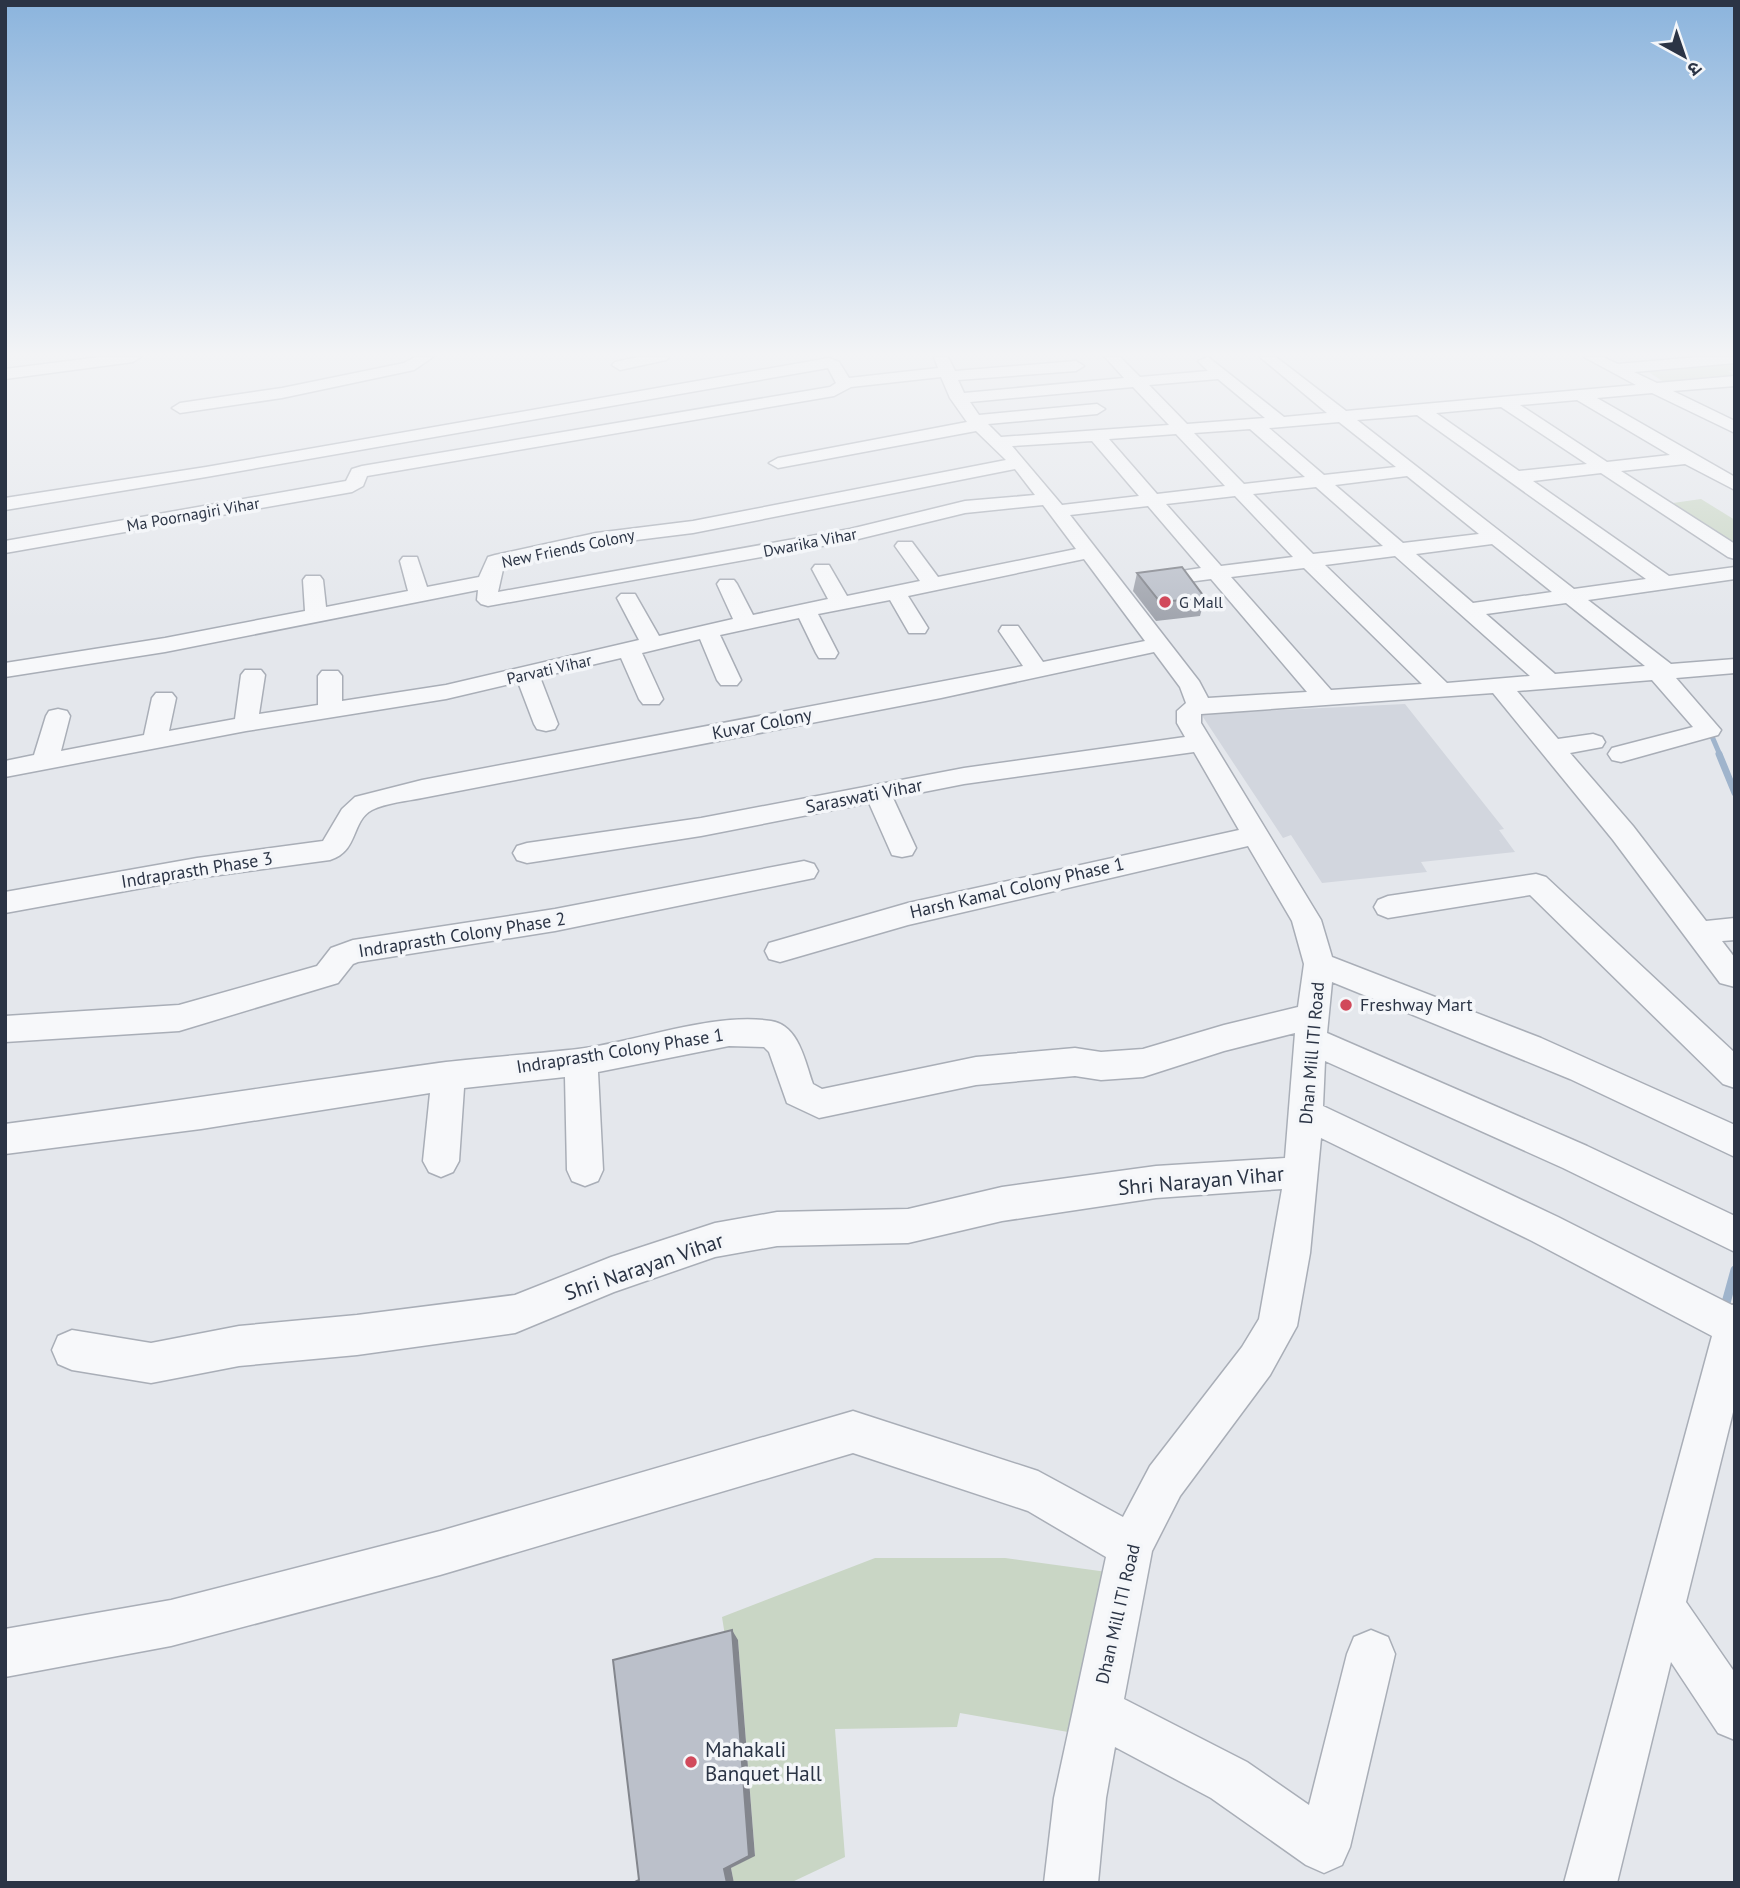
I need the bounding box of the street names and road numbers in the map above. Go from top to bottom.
street label: Ma Poornagiri Vihar [125,492,261,536]
street label: Dwarika Vihar [762,523,859,561]
street label: New Friends Colony [500,524,637,572]
street label: Parvati Vihar [505,649,594,688]
street label: Kuvar Colony [710,702,814,744]
street label: Saraswati Vihar [804,773,924,818]
street label: Indraprasth Phase 3 [120,846,274,893]
street label: Harsh Kamal Colony Phase 1 [908,852,1126,923]
street label: Indraprasth Colony Phase 2 [357,907,567,962]
street label: Dhan Mill ITI Road [1294,981,1329,1125]
street label: Indraprasth Colony Phase 1 [515,1023,725,1078]
street label: Shri Narayan Vihar [1117,1160,1285,1201]
street label: Shri Narayan Vihar [561,1227,727,1306]
street label: Dhan Mill ITI Road [1090,1542,1145,1686]

